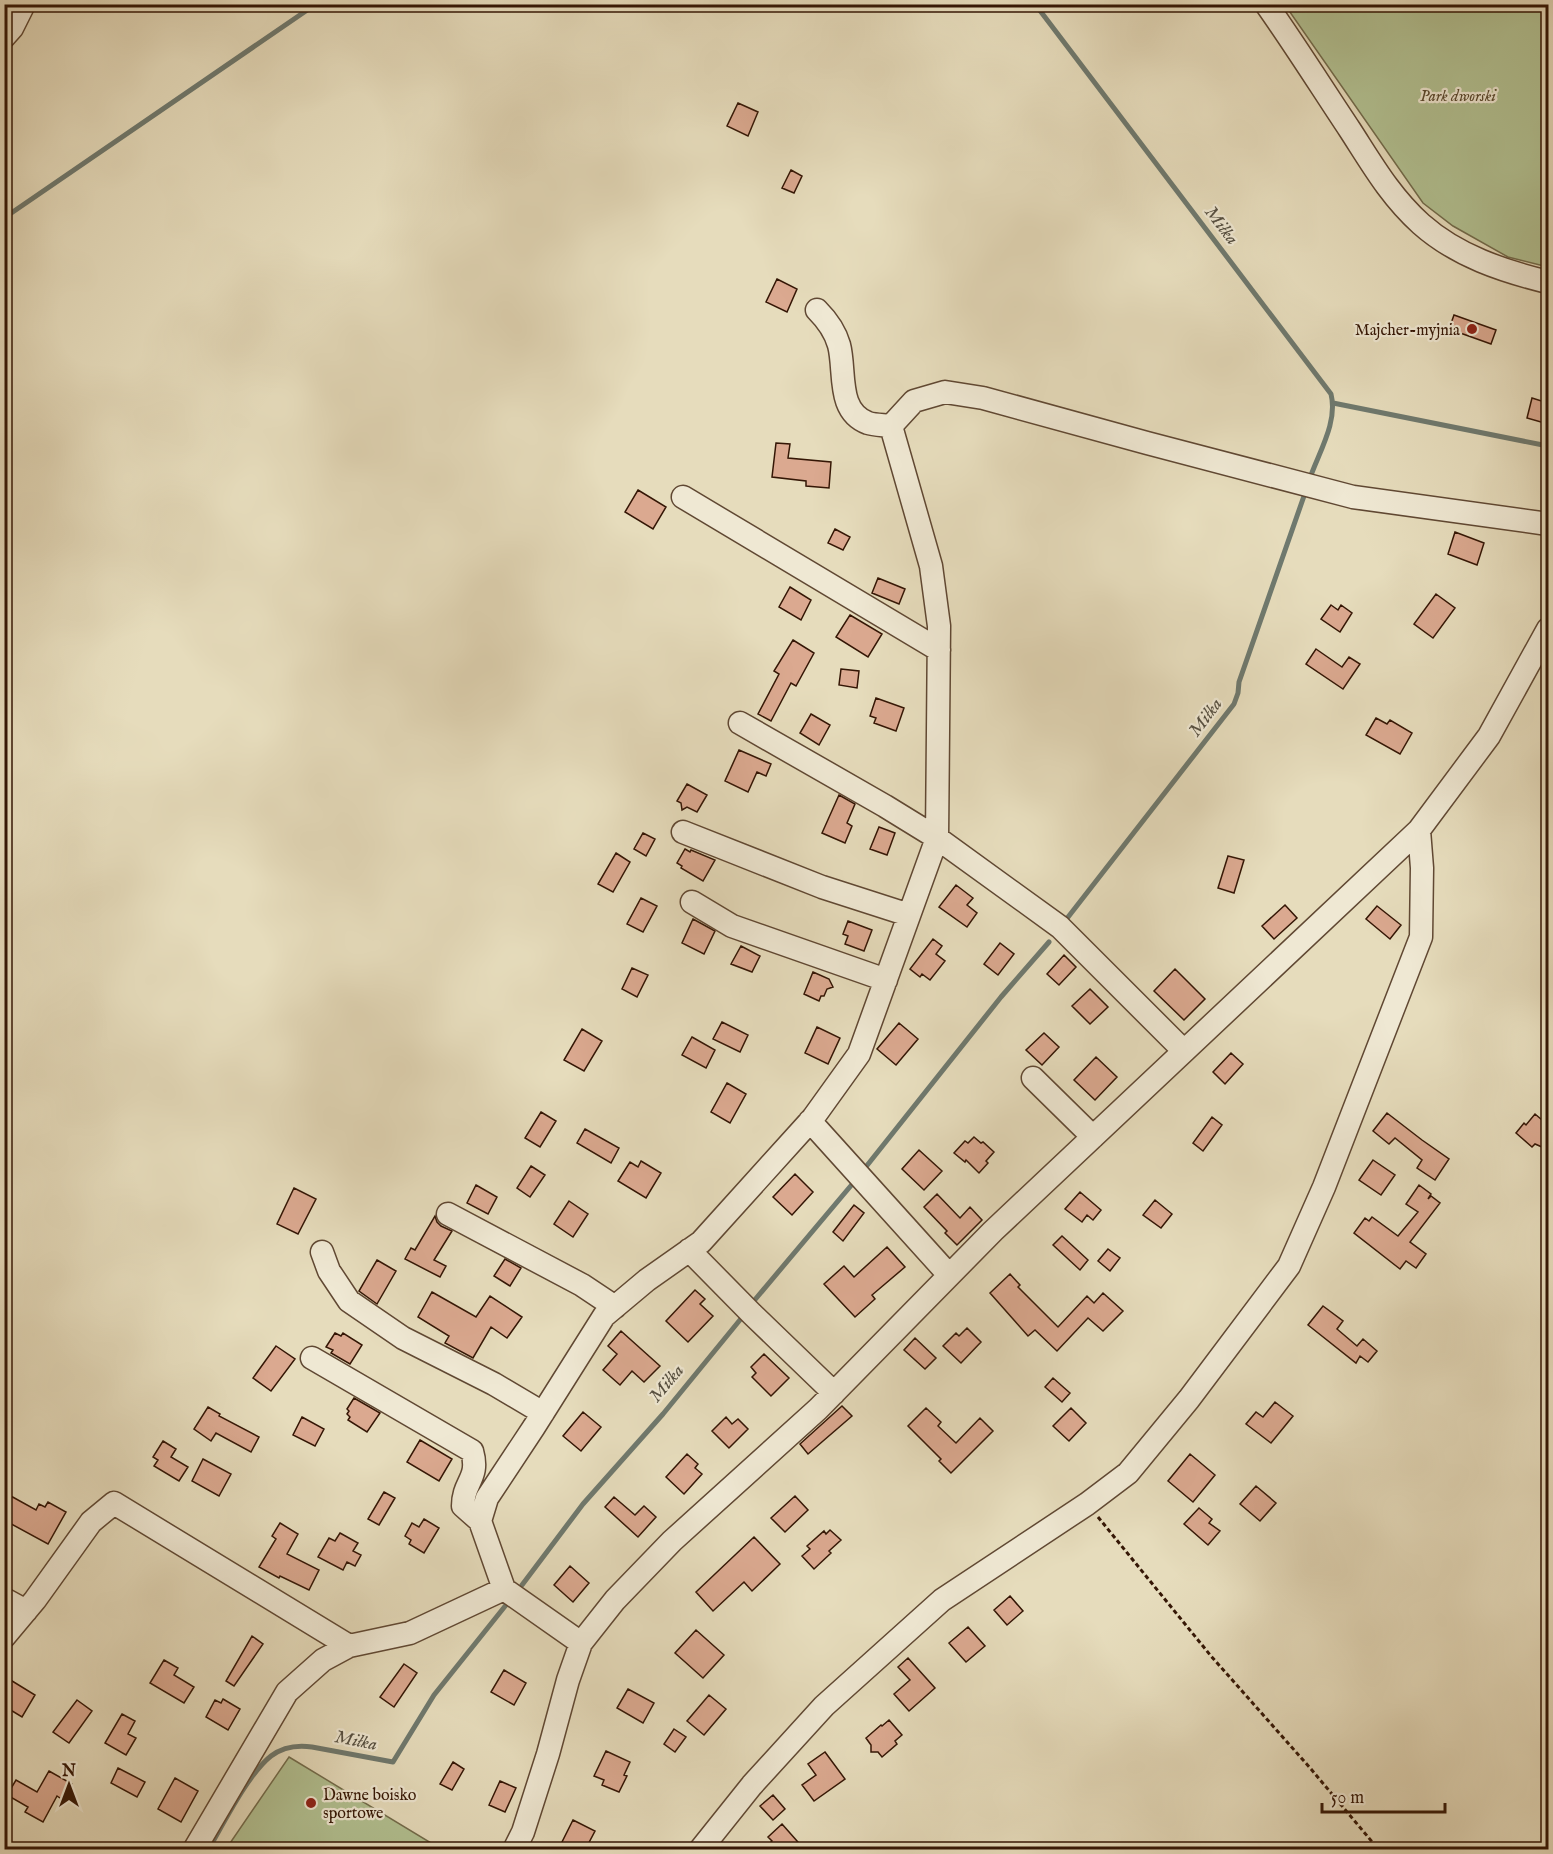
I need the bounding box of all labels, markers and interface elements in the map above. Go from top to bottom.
park label: Park dworski [1420,87,1497,107]
water label: Miłka [1199,202,1243,250]
place label: Majcher-myjnia [1355,321,1460,341]
marker: Majcher-myjnia [1465,322,1479,336]
water label: Miłka [1184,694,1228,742]
water label: Miłka [645,1360,690,1408]
water label: Miłka [333,1726,379,1757]
north arrow [39,1755,99,1815]
text: N [61,1762,76,1782]
scale bar [1322,1776,1445,1814]
place label: Dawne boisko sportowe [323,1786,417,1824]
text: 50 m [1331,1787,1364,1810]
marker: Dawne boisko sportowe [304,1796,318,1810]

